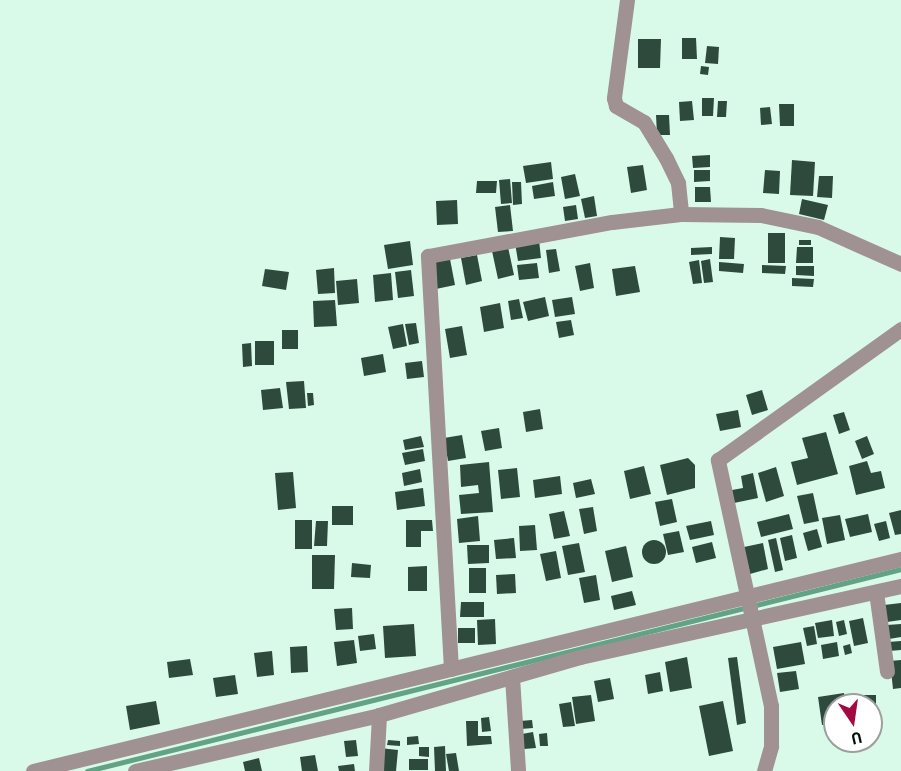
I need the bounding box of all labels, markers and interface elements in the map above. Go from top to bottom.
north arrow [823,693,883,753]
text: U [850,729,864,749]

